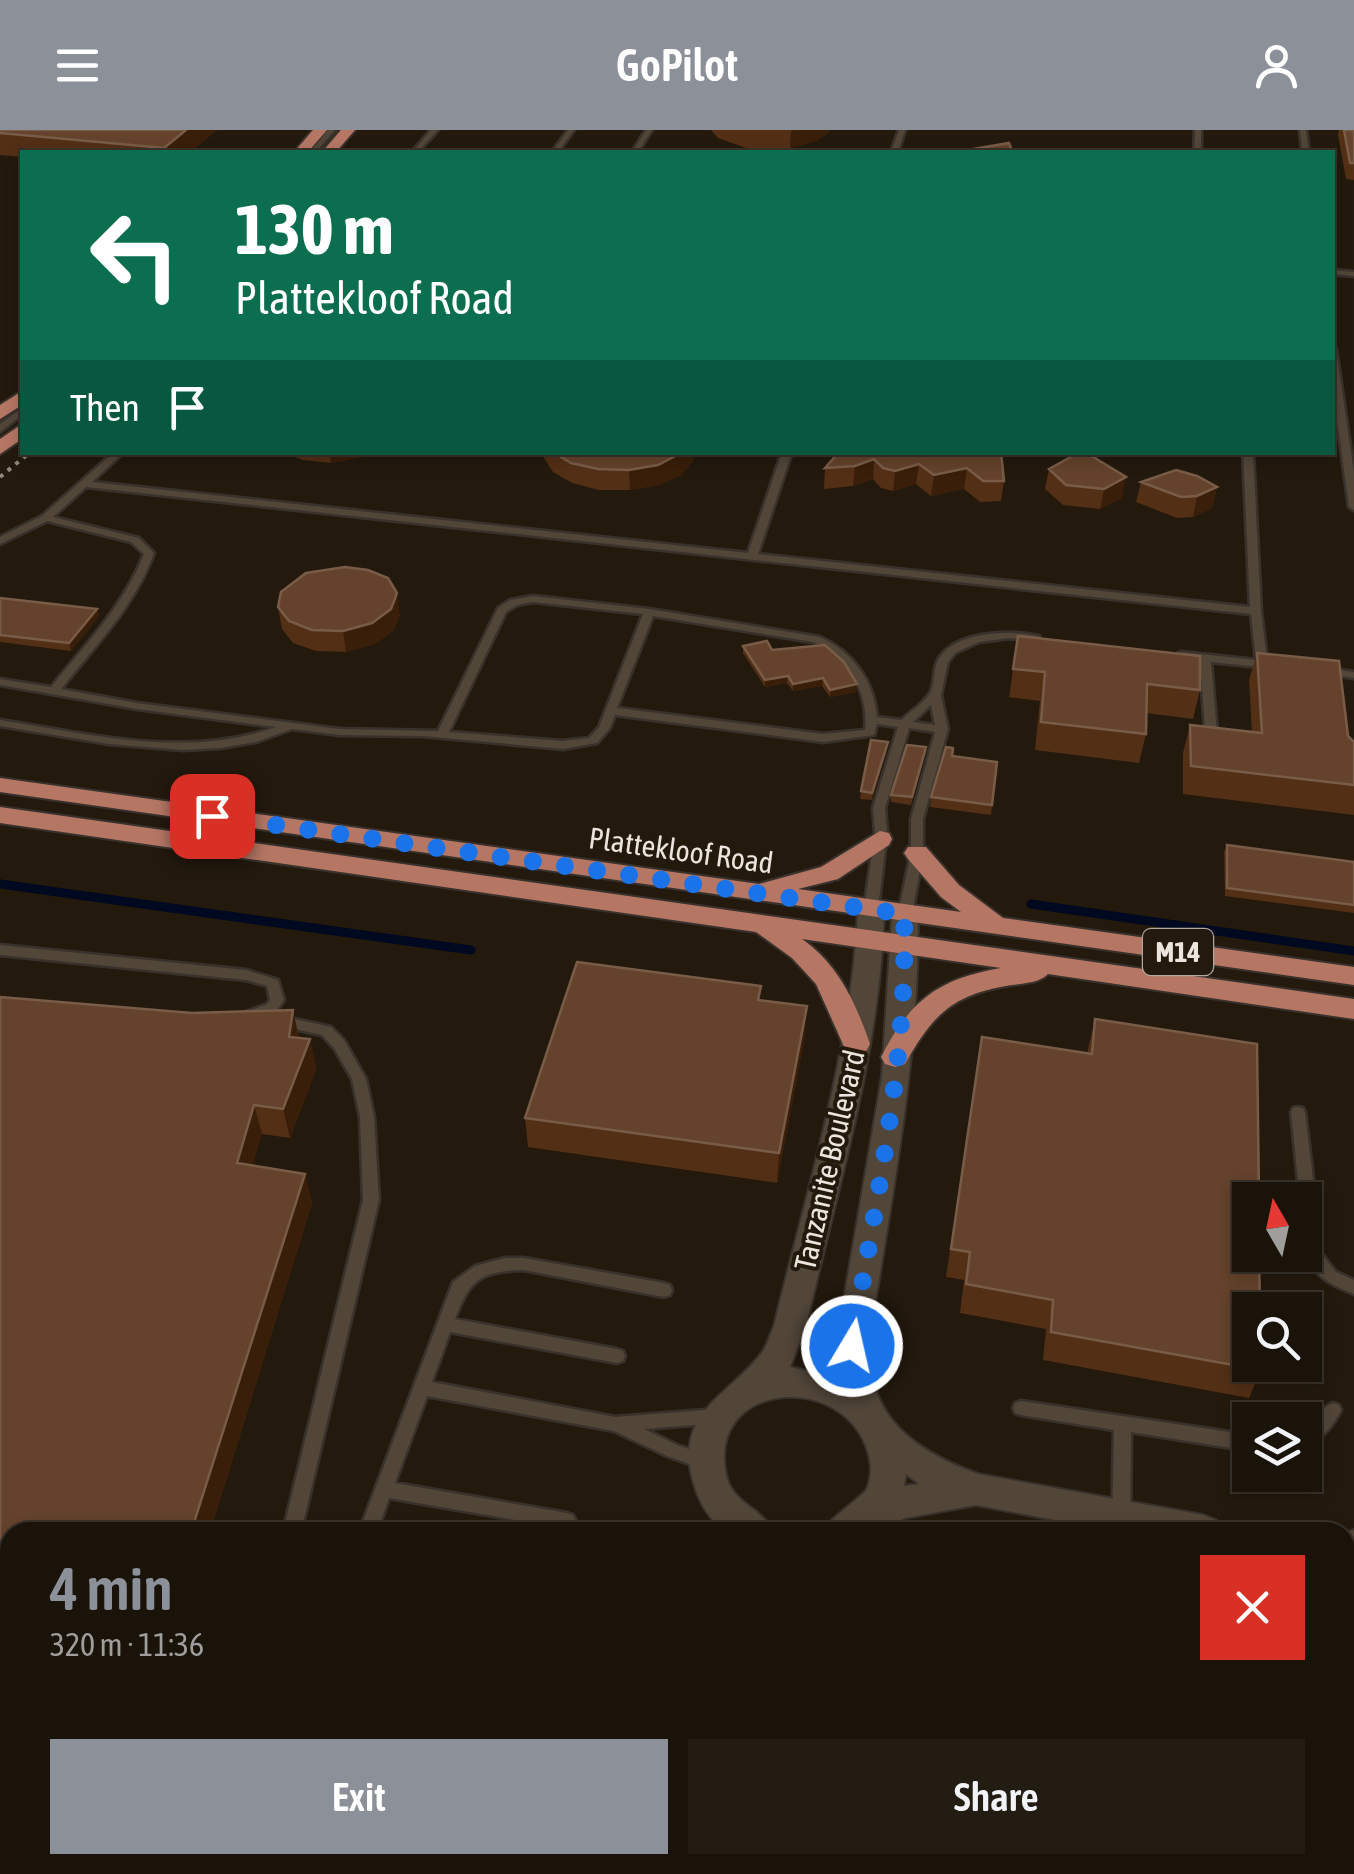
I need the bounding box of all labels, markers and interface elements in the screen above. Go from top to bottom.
icon: menu [50,38,105,93]
icon: person [1249,38,1304,93]
text: GoPilot [616,39,738,91]
text: 130 m [235,189,394,269]
icon: left [70,190,200,320]
text: Plattekloof Road [235,272,514,324]
icon: arrive [160,380,215,435]
text: Then [70,386,140,429]
pin [170,774,255,859]
icon: arrive [185,789,240,844]
street label: Plattekloof Road [587,820,775,880]
road number: M14 [1143,929,1213,975]
street label: Tanzanite Boulevard [787,1047,871,1273]
north arrow [1232,1182,1322,1272]
map controls [1232,1182,1322,1492]
button: search [1232,1292,1322,1382]
position arrow [800,1294,904,1398]
button: layers [1232,1402,1322,1492]
text: 4 min [50,1554,173,1623]
button: close [1200,1555,1305,1660]
text: 320 m · 11:36 [50,1626,204,1663]
button: Exit [50,1739,668,1854]
button: Share [688,1739,1305,1854]

